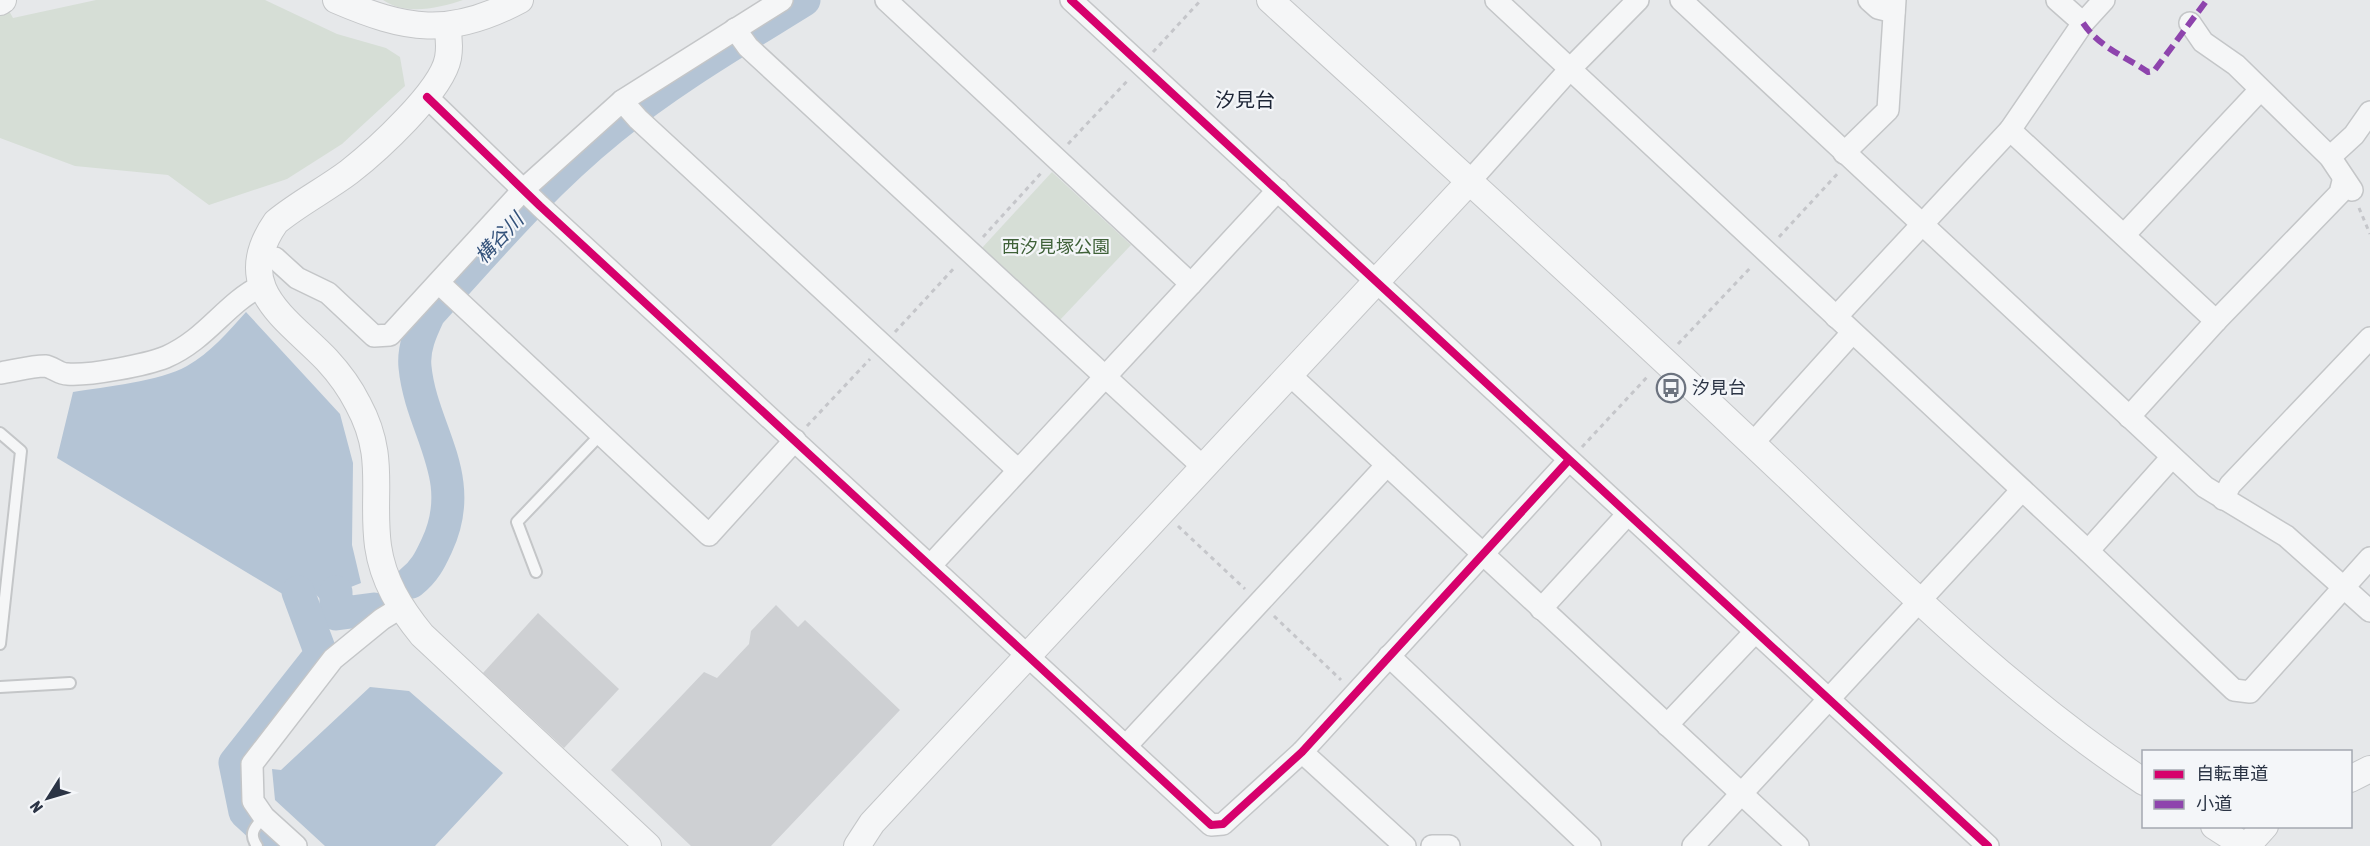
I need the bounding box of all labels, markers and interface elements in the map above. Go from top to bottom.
district label: 汐見台 [1215,88,1275,111]
water label: 構谷川 [470,206,529,267]
park label: 西汐見塚公園 [1002,236,1110,257]
bus stop icon: 汐見台 [1655,372,1687,404]
place label: 汐見台 [1692,377,1746,398]
legend [2142,750,2352,828]
text: 自転車道 [2196,763,2268,784]
north arrow [18,768,78,828]
text: 小道 [2196,793,2232,814]
text: N [26,798,46,816]

